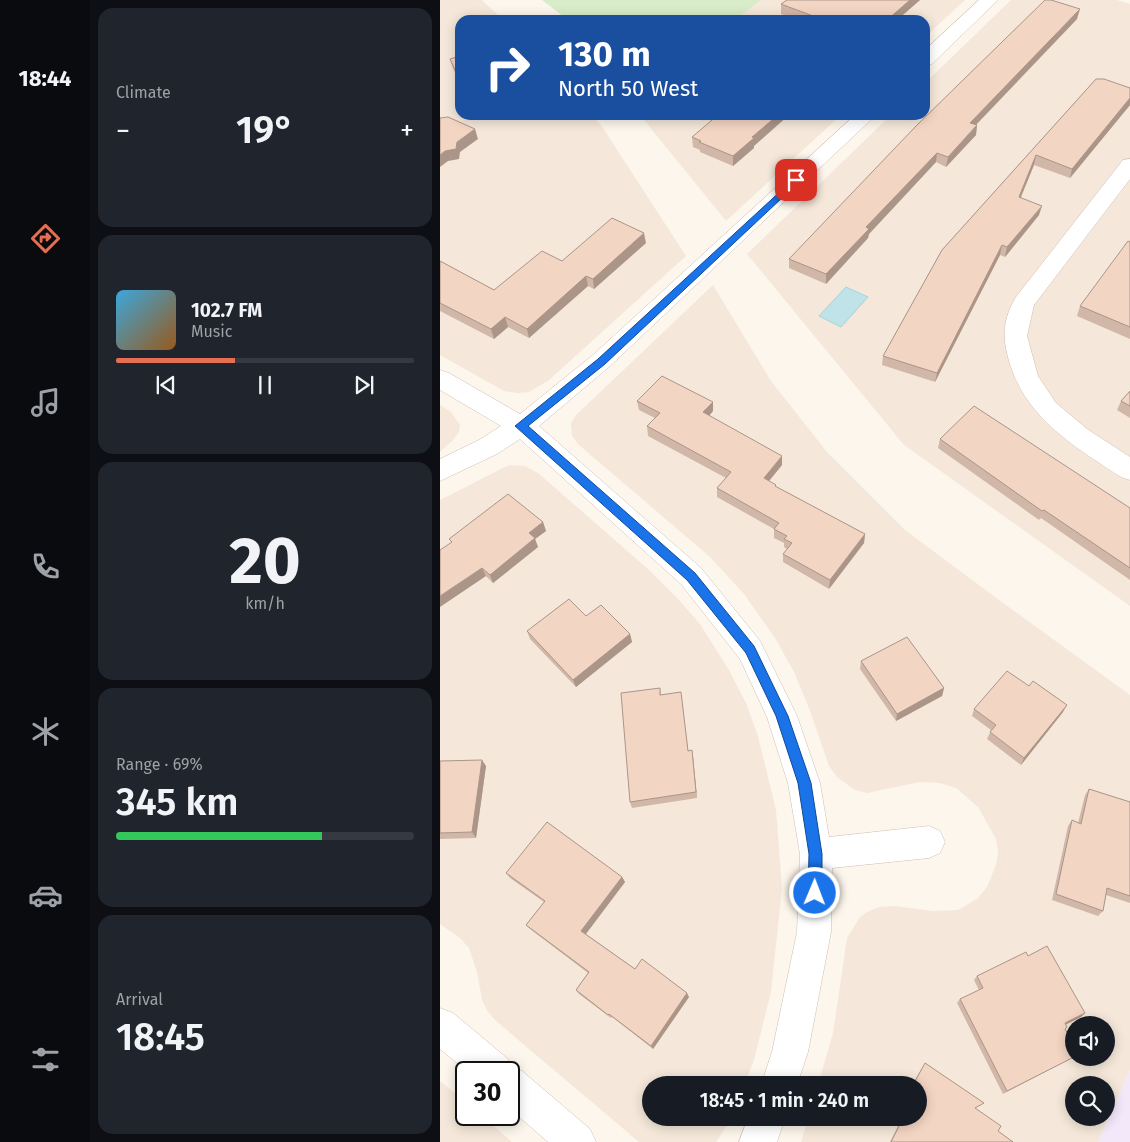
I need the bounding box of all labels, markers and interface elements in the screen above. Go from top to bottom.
text: 130 m [558,33,651,75]
icon: right [475,35,540,100]
text: 18:44 [18,65,72,92]
text: North 50 West [558,75,698,102]
text: Climate [116,83,171,102]
text: 19° [236,107,294,153]
text: − [116,114,130,147]
text: + [400,114,414,147]
pin [775,159,817,201]
icon: arrive [782,166,810,194]
icon: directions [28,221,63,256]
text: 102.7 FM [191,299,262,322]
text: Music [191,322,232,341]
icon: previous [152,371,180,399]
icon: pause [251,371,279,399]
icon: next [350,371,378,399]
icon: music [28,385,63,420]
text: 20 [229,522,301,600]
icon: phone [28,549,63,584]
text: km/h [245,594,285,613]
icon: climate [28,714,63,749]
text: Range · 69% [116,755,203,774]
text: 345 km [116,779,238,825]
position arrow [788,866,840,918]
icon: car [28,878,63,913]
text: Arrival [116,990,163,1009]
text: 18:45 [116,1014,205,1060]
map controls [1065,1016,1115,1126]
button: sound [1065,1016,1115,1066]
icon: filters [28,1042,63,1077]
speed limit sign: 30 [455,1061,520,1126]
button: search [1065,1076,1115,1126]
text: 18:45 · 1 min · 240 m [700,1089,869,1112]

